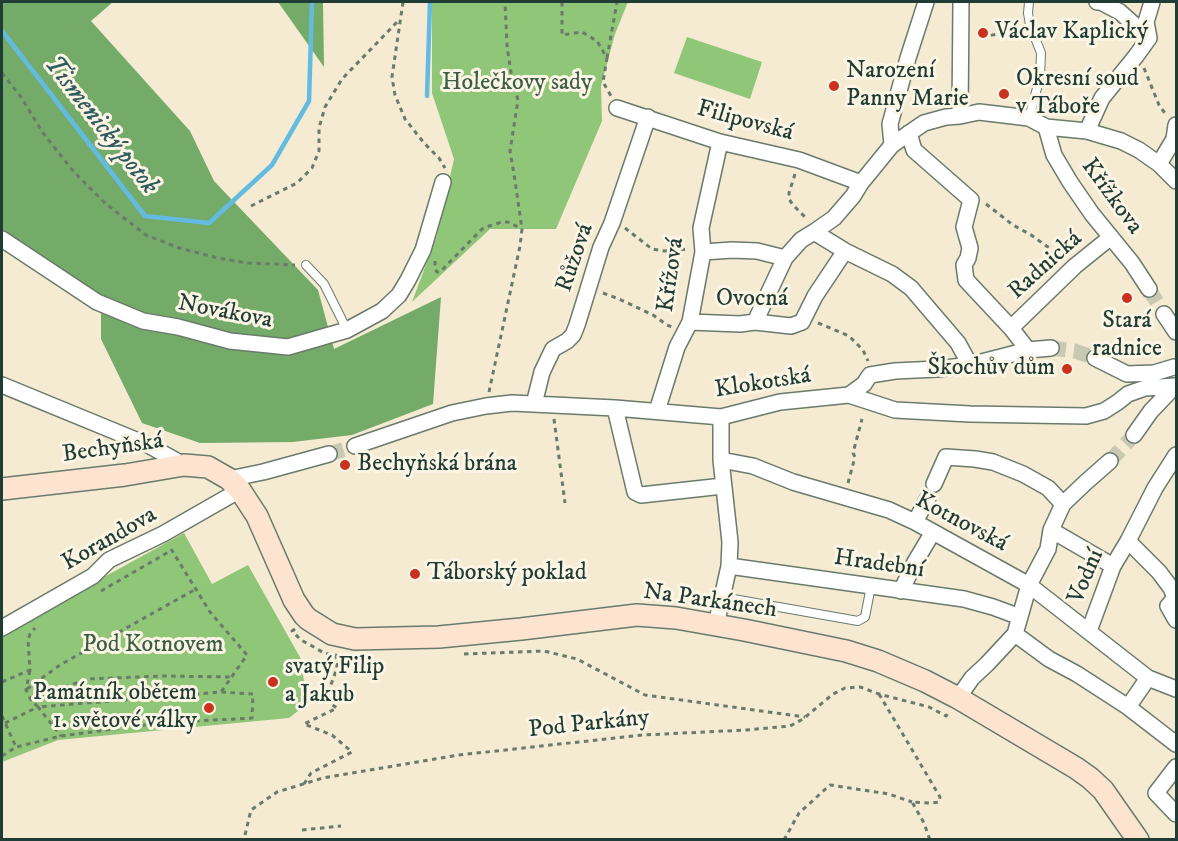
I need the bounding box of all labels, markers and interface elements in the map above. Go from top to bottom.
place label: Václav Kaplický [995,19,1148,47]
marker: Václav Kaplický [976,26,990,40]
water label: Tismenický potok [36,50,164,202]
place label: Narození Panny Marie [846,58,969,114]
place label: Okresní soud v Táboře [1016,66,1139,122]
park label: Holečkovy sady [442,70,592,98]
marker: Narození Panny Marie [827,79,841,93]
marker: Okresní soud v Táboře [997,87,1011,101]
street label: Filipovská [694,95,796,149]
street label: Křížkova [1074,154,1148,240]
street label: Růžová [551,220,601,296]
street label: Radnická [1003,225,1089,307]
street label: Křížová [653,236,691,314]
street label: Ovocná [716,286,788,314]
street label: Novákova [175,290,275,336]
marker: Stará radnice [1120,291,1134,305]
place label: Stará radnice [1092,308,1162,364]
place label: Škochův dům [927,355,1055,383]
street label: Klokotská [713,362,813,406]
marker: Škochův dům [1060,362,1074,376]
street label: Bechyňská [61,428,165,470]
place label: Bechyňská brána [357,451,517,479]
marker: Bechyňská brána [338,458,352,472]
street label: Kotnovská [910,487,1012,559]
street label: Korandova [58,501,162,579]
street label: Hradební [832,544,926,586]
street label: Vodní [1063,545,1111,609]
place label: Táborský poklad [427,560,587,588]
marker: Táborský poklad [408,567,422,581]
street label: Na Parkánech [641,578,779,626]
park label: Pod Kotnovem [83,632,223,660]
place label: svatý Filip a Jakub [285,654,384,710]
marker: svatý Filip a Jakub [266,675,280,689]
place label: Památník obětem 1. světové války [33,680,197,736]
marker: Památník obětem 1. světové války [202,701,216,715]
street label: Pod Parkány [527,704,651,746]

